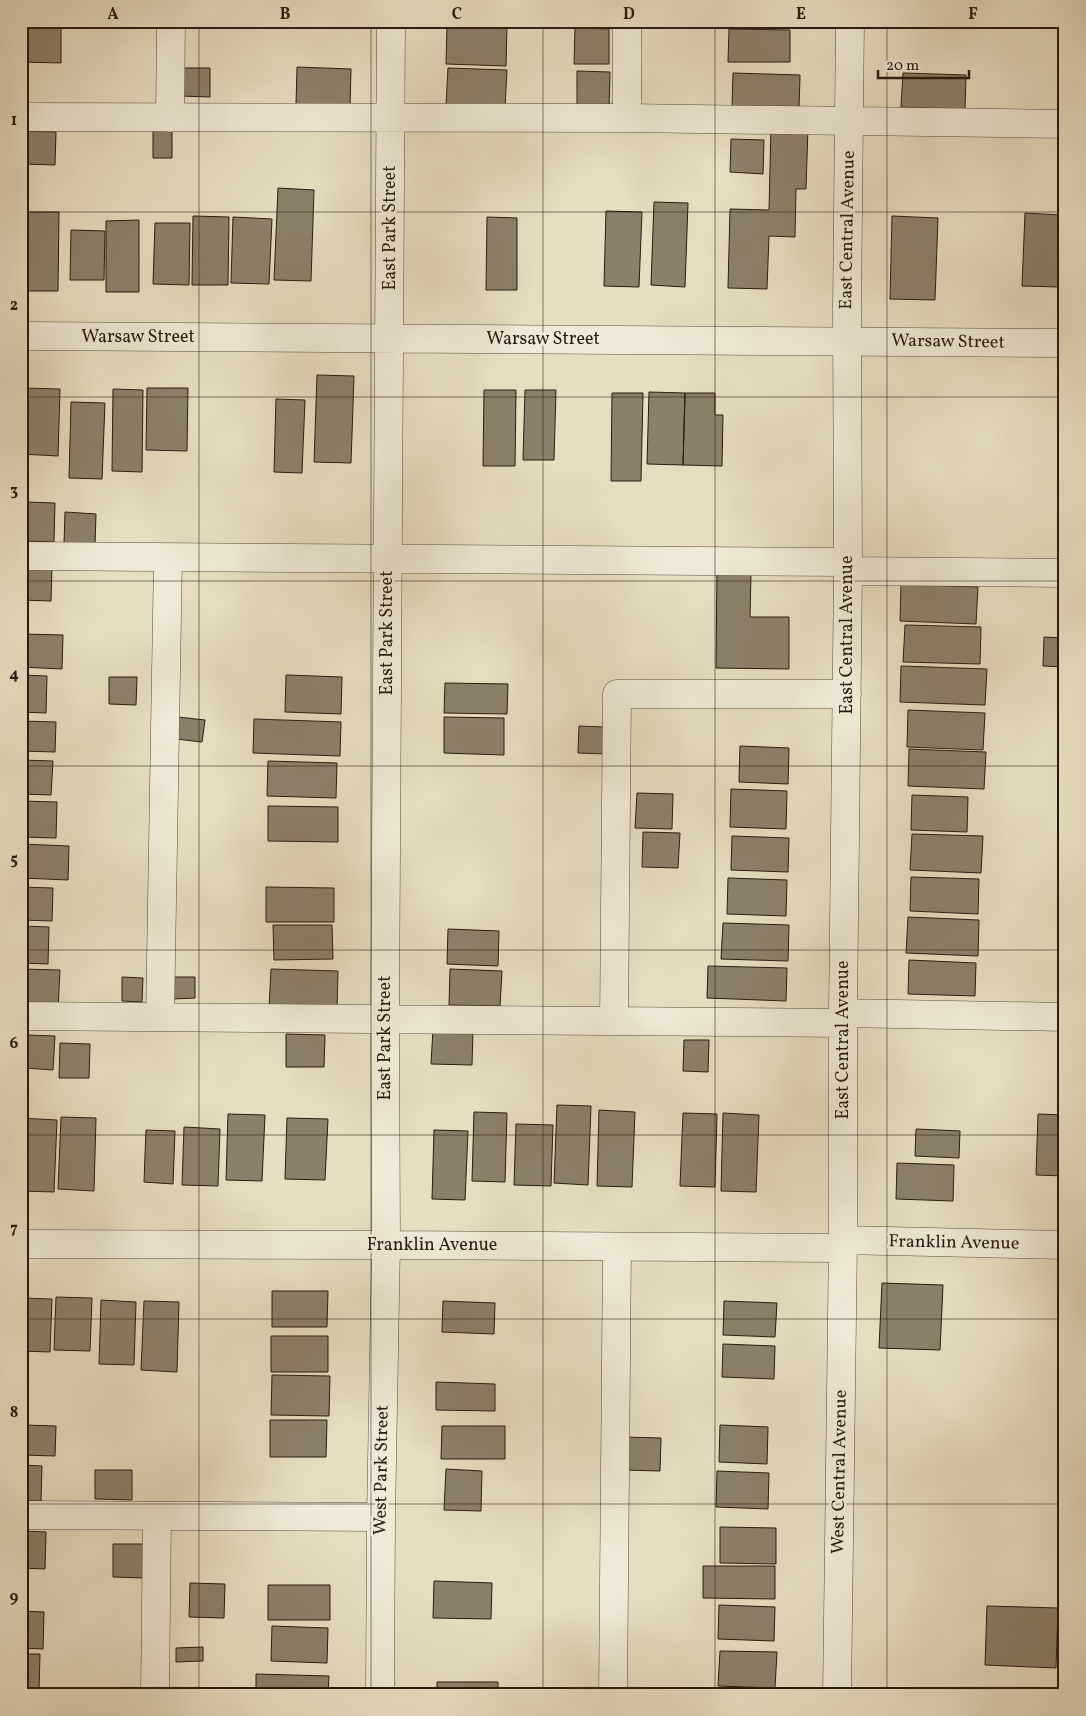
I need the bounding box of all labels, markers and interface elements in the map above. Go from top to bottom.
text: A [107,4,119,26]
text: B [280,4,291,26]
text: C [452,4,462,26]
text: D [623,4,635,26]
text: E [796,4,806,26]
text: F [968,4,978,26]
scale bar [878,48,970,80]
text: 20 m [886,56,919,77]
text: 1 [11,110,17,132]
street label: East Central Avenue [834,150,862,310]
street label: East Park Street [378,166,403,290]
text: 2 [10,295,18,317]
street label: Warsaw Street [81,325,195,350]
street label: Warsaw Street [486,327,600,352]
street label: Warsaw Street [891,329,1005,355]
text: 3 [10,480,18,502]
street label: East Central Avenue [835,555,860,715]
street label: East Park Street [375,571,400,695]
text: 4 [9,664,19,686]
text: 5 [10,849,18,871]
street label: East Central Avenue [831,960,856,1120]
street label: East Park Street [373,976,398,1100]
text: 6 [10,1033,19,1055]
text: 7 [10,1218,18,1240]
street label: Franklin Avenue [888,1229,1020,1257]
street label: Franklin Avenue [367,1233,497,1258]
street label: West Central Avenue [826,1390,854,1554]
text: 8 [10,1402,18,1424]
street label: West Park Street [368,1405,396,1535]
text: 9 [10,1587,19,1609]

